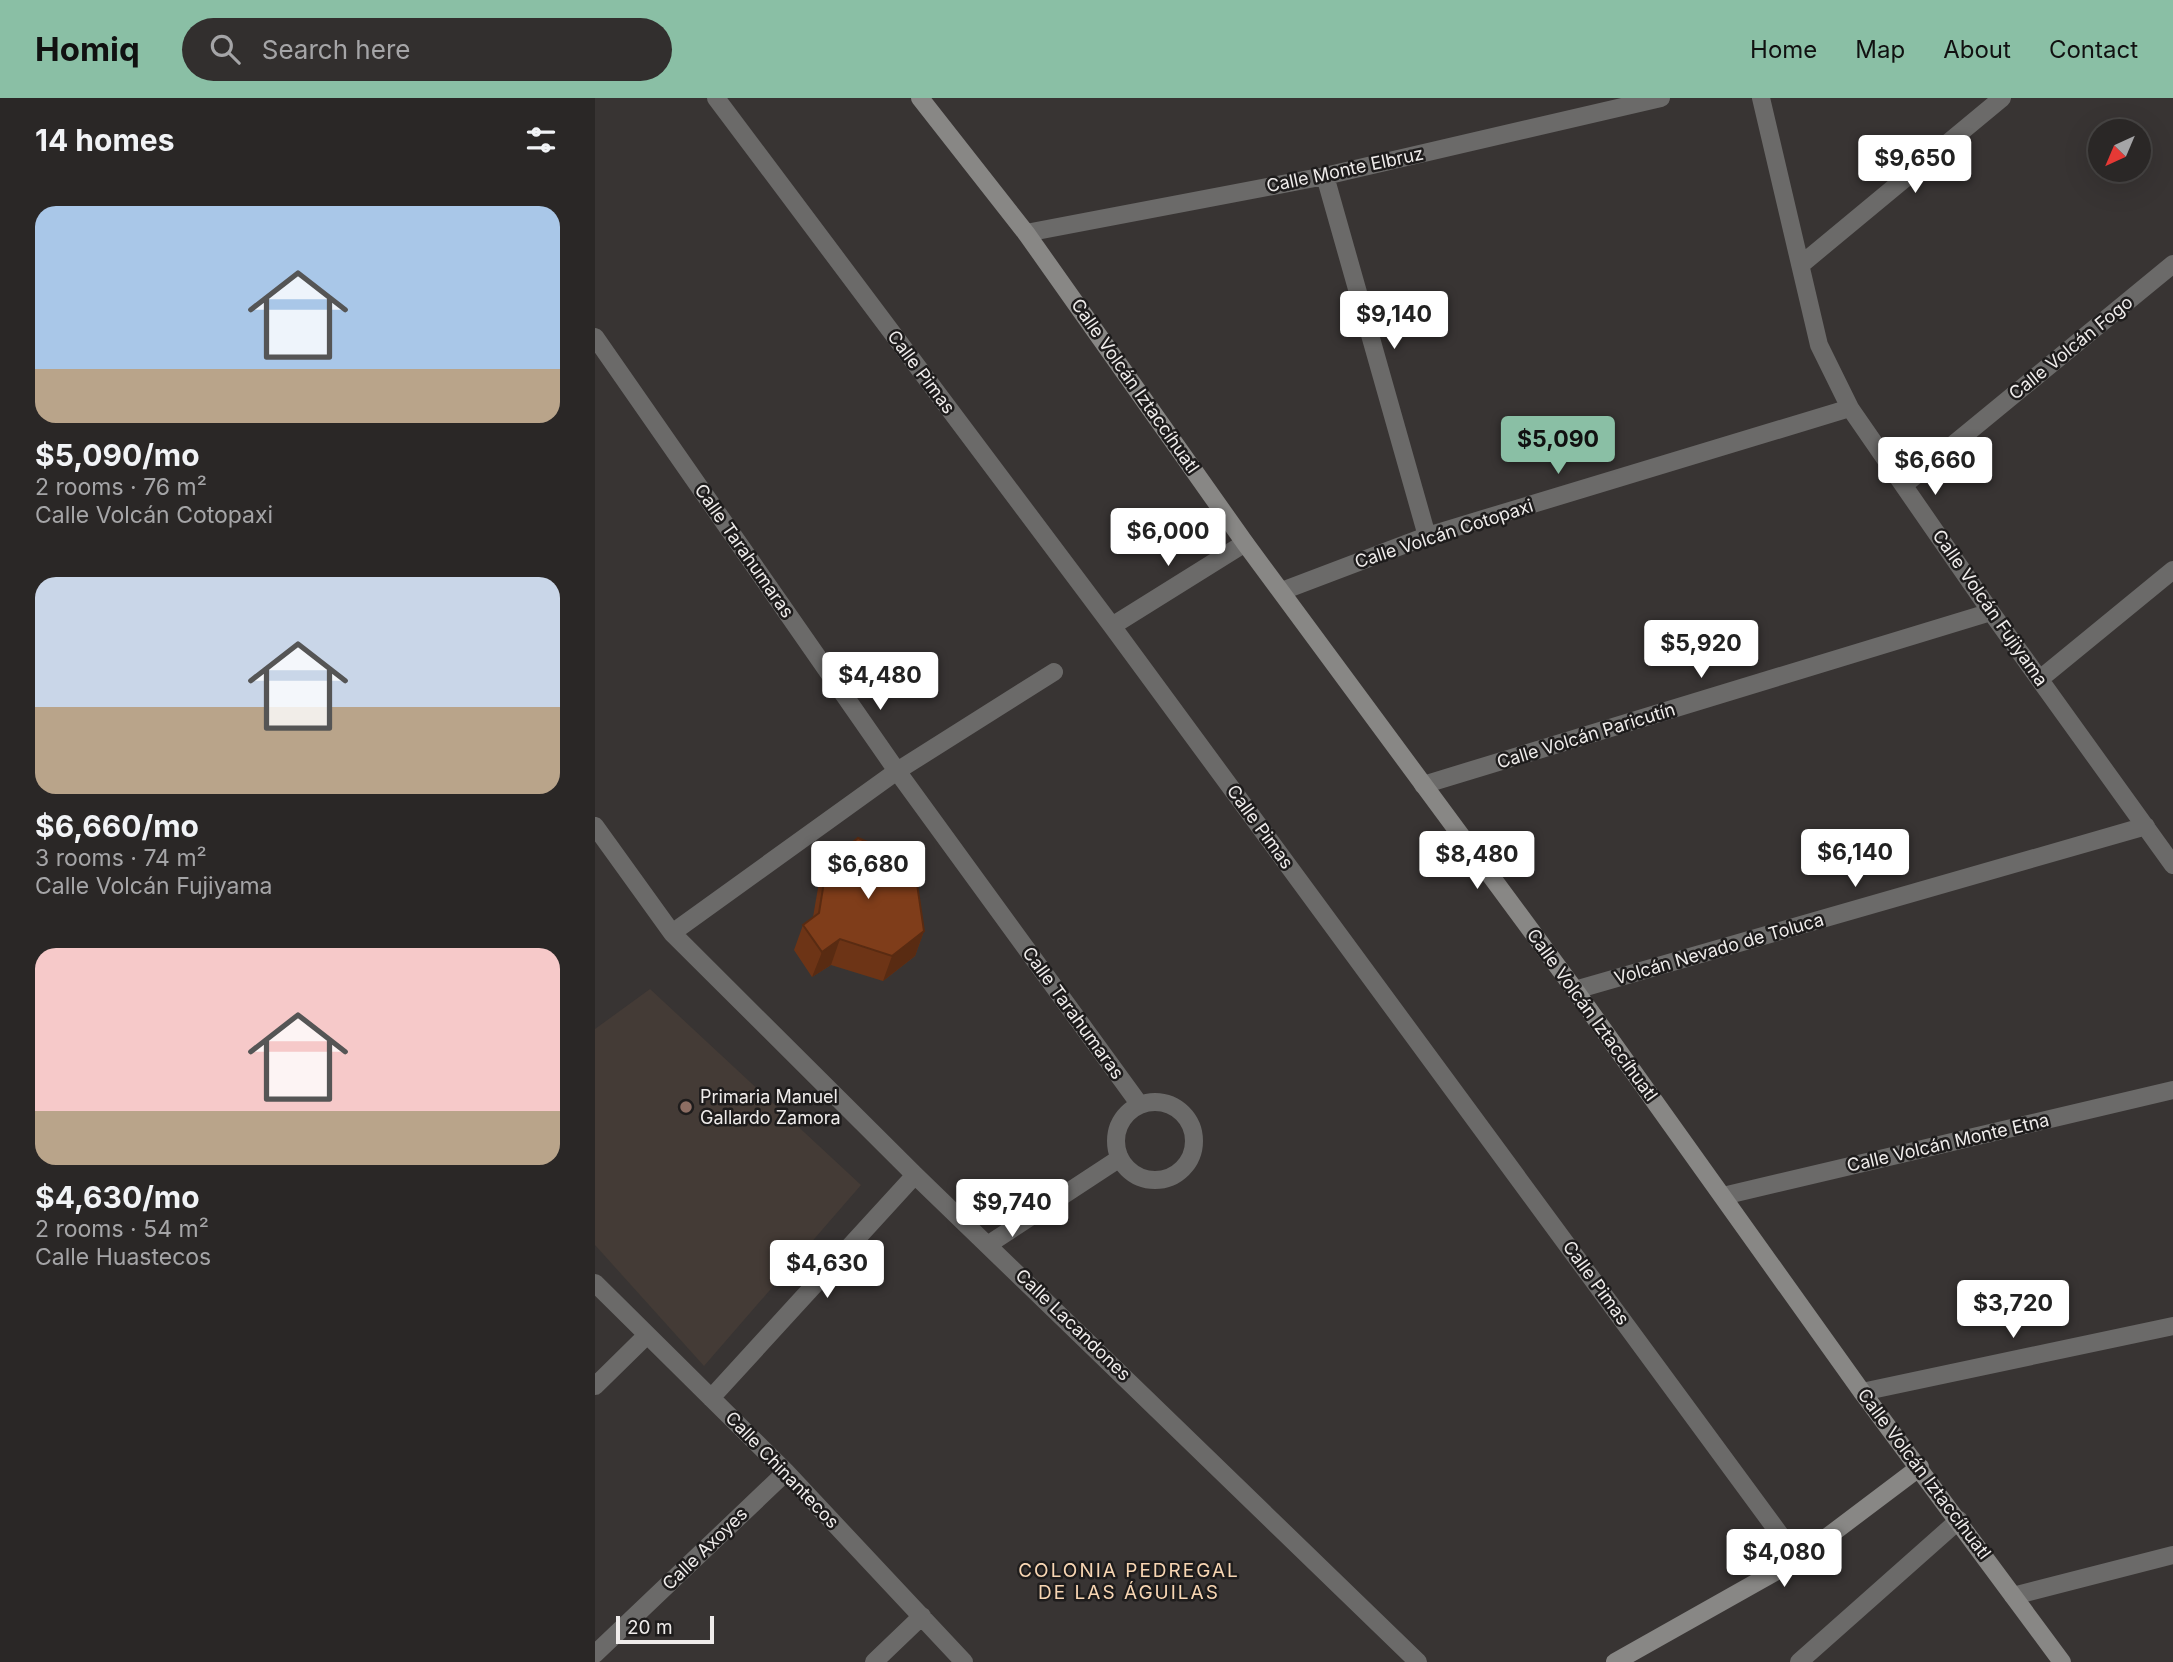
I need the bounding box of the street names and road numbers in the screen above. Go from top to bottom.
street label: Calle Monte Elbruz [1264,143,1425,196]
street label: Calle Volcán Fogo [2005,291,2137,404]
street label: Calle Volcán Iztaccíhuatl [1067,295,1204,477]
street label: Calle Pimas [883,326,960,417]
street label: Calle Tarahumaras [690,480,798,622]
street label: Calle Volcán Cotopaxi [1352,495,1536,572]
street label: Calle Volcán Fujiyama [1929,526,2052,690]
street label: Calle Volcán Paricutín [1494,698,1678,773]
street label: Calle Pimas [1223,781,1298,873]
street label: Volcán Nevado de Toluca [1612,909,1826,988]
street label: Calle Volcán Iztaccíhuatl [1523,924,1662,1105]
street label: Calle Tarahumaras [1018,942,1128,1083]
street label: Calle Volcán Monte Etna [1845,1109,2051,1176]
street label: Calle Pimas [1559,1237,1634,1329]
street label: Calle Lacandones [1012,1264,1135,1385]
street label: Calle Volcán Iztaccíhuatl [1853,1384,1995,1563]
street label: Calle Chinantecos [721,1407,843,1532]
street label: Calle Axoyes [658,1503,751,1594]

